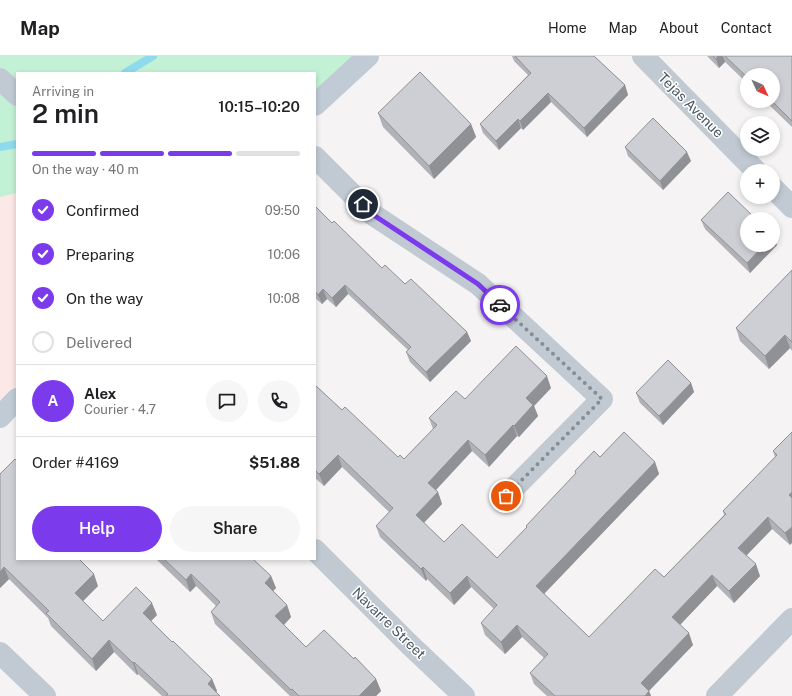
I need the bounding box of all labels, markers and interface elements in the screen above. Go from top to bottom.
text: Map [20,17,60,39]
text: Home [548,20,587,36]
text: Map [609,20,637,36]
text: About [659,20,699,36]
text: Contact [721,20,772,36]
north arrow [740,68,780,108]
map controls [740,68,780,252]
street label: Tejas Avenue [655,69,727,141]
text: Arriving in [32,84,94,99]
text: 2 min [32,98,99,129]
text: 10:15–10:20 [218,98,300,115]
button: layers [740,116,780,156]
text: On the way · 40 m [32,162,139,177]
button: + [740,164,780,204]
pin [346,187,380,221]
icon: home [352,193,374,215]
icon: check [32,199,54,221]
text: Confirmed [66,202,139,219]
text: 09:50 [265,203,300,218]
button: − [740,212,780,252]
icon: check [32,243,54,265]
text: Preparing [66,246,135,263]
text: 10:06 [268,247,300,262]
courier [480,285,520,325]
icon: check [32,287,54,309]
text: On the way [66,290,143,307]
text: 10:08 [268,291,300,306]
icon: car [489,294,511,316]
text: Delivered [66,334,132,351]
button: chat [206,380,248,422]
button: phone [258,380,300,422]
text: Alex [84,385,116,402]
text: A [48,392,58,409]
text: Courier · 4.7 [84,402,156,417]
text: Order #4169 [32,454,119,471]
text: $51.88 [249,454,300,471]
pin [489,479,523,513]
icon: bag [495,485,517,507]
button: Help [32,506,162,552]
button: Share [170,506,300,552]
street label: Navarre Street [349,584,429,662]

